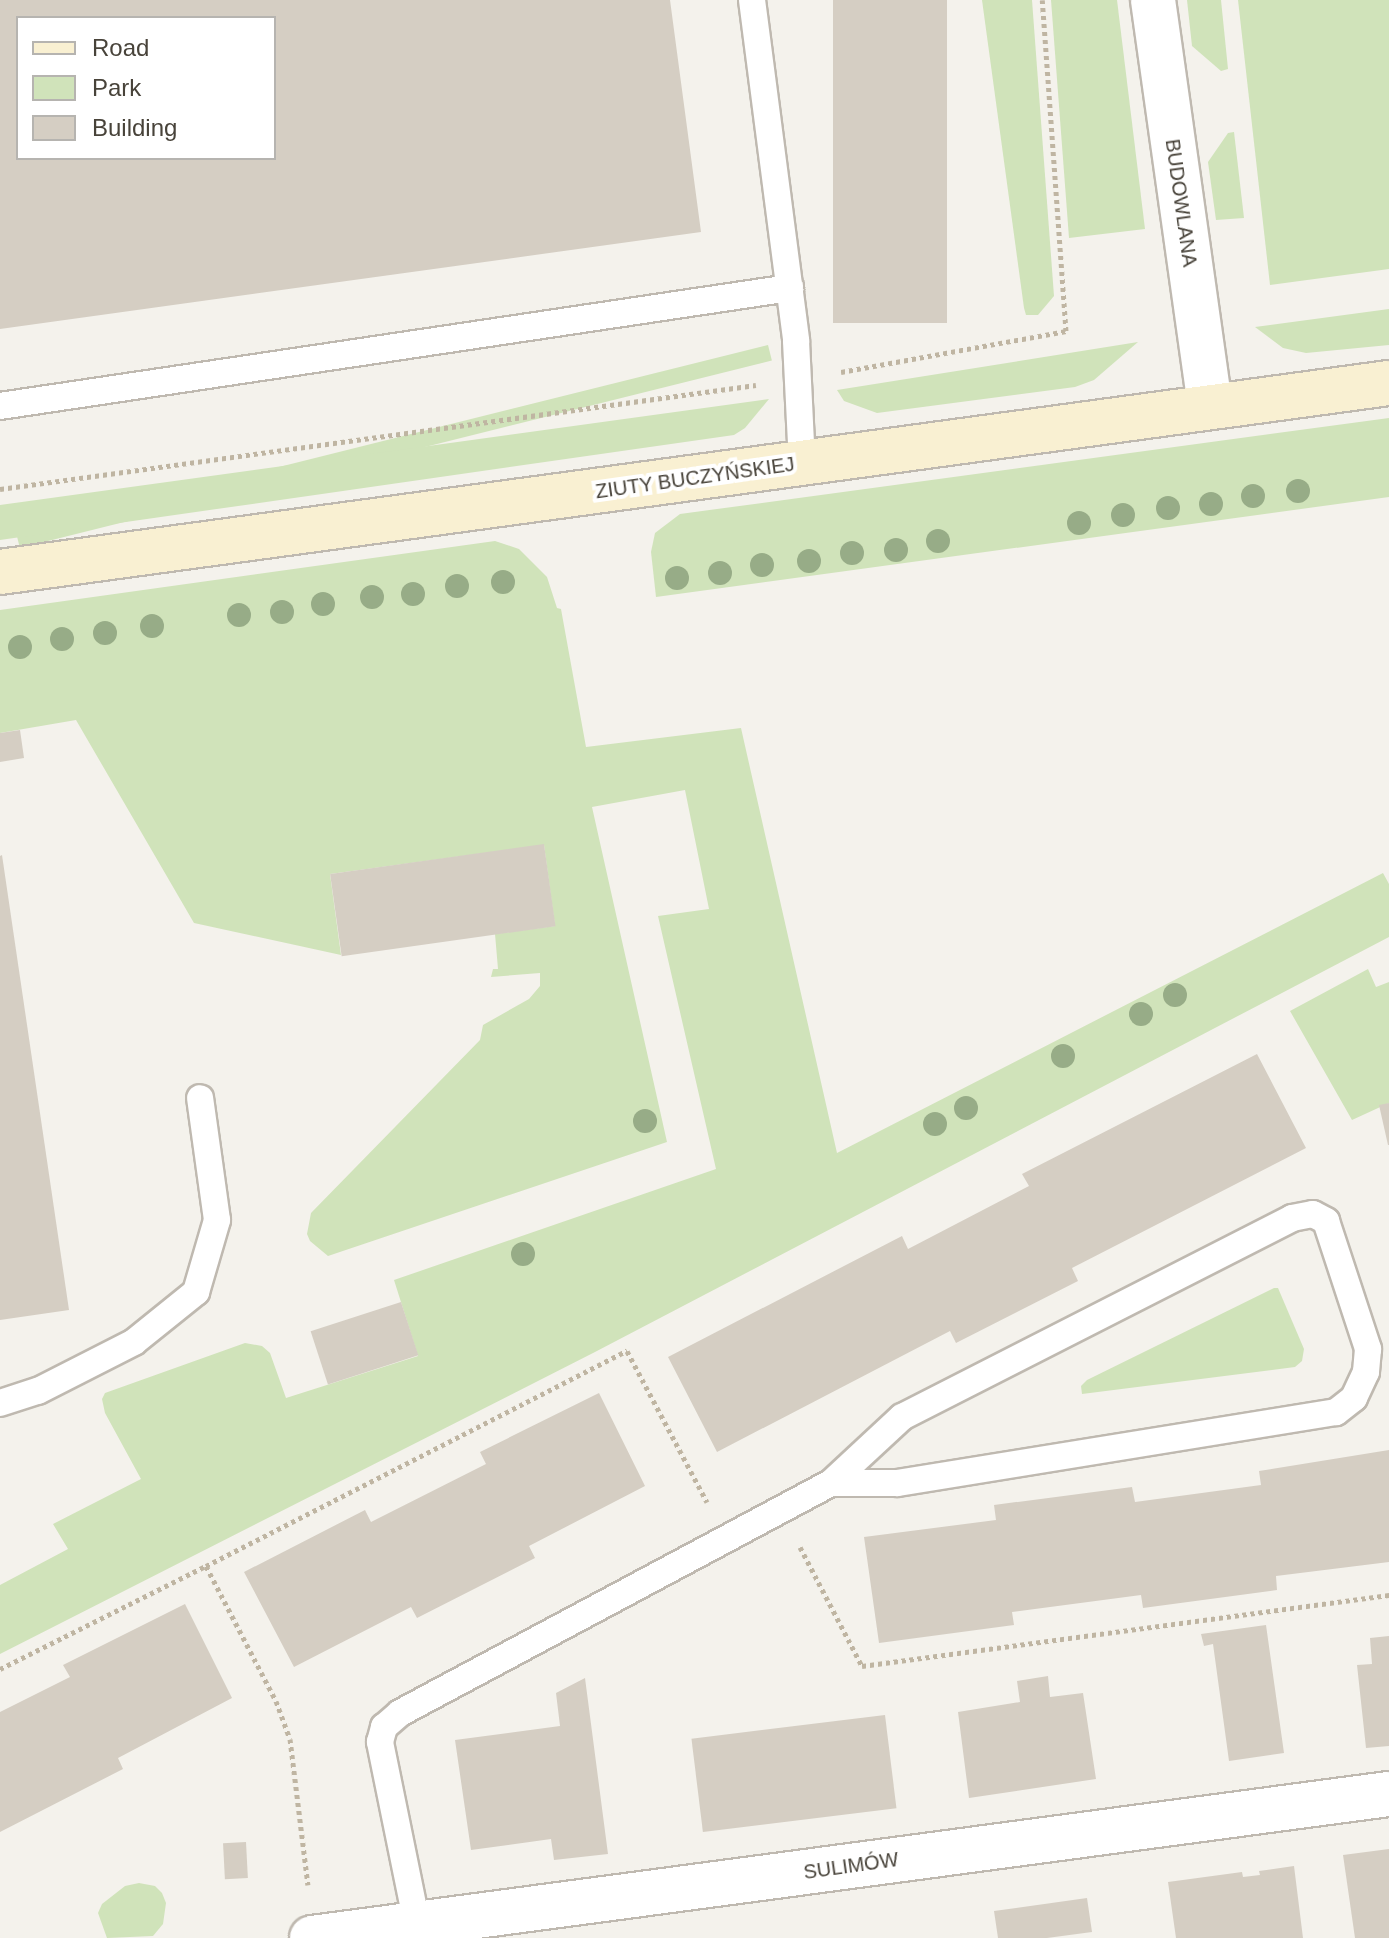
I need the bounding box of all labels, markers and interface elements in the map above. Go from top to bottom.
legend [16,16,276,160]
text: Road [92,34,149,61]
text: Park [92,74,141,101]
text: Building [92,114,177,141]
street label: BUDOWLANA [1160,138,1202,268]
street label: ZIUTY BUCZYŃSKIEJ [594,452,796,504]
street label: SULIMÓW [802,1847,900,1885]

